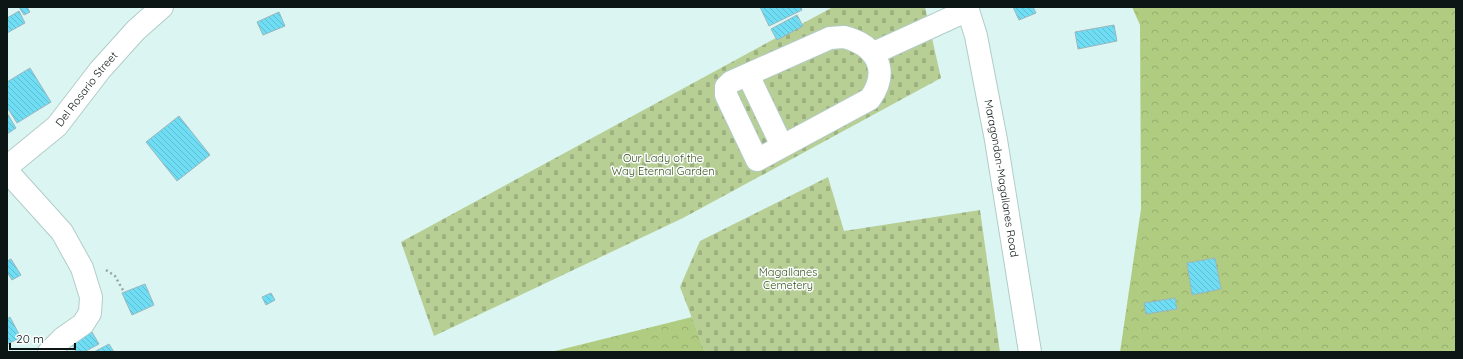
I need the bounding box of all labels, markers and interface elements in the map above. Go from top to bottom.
street label: Del Rosario Street [52,48,121,129]
street label: Maragondon-Magallanes Road [981,98,1022,258]
park label: Our Lady of the Way Eternal Garden [611,151,715,178]
park label: Magallanes Cemetery [759,265,817,292]
scale bar [10,325,75,351]
text: 20 m [16,331,44,346]

